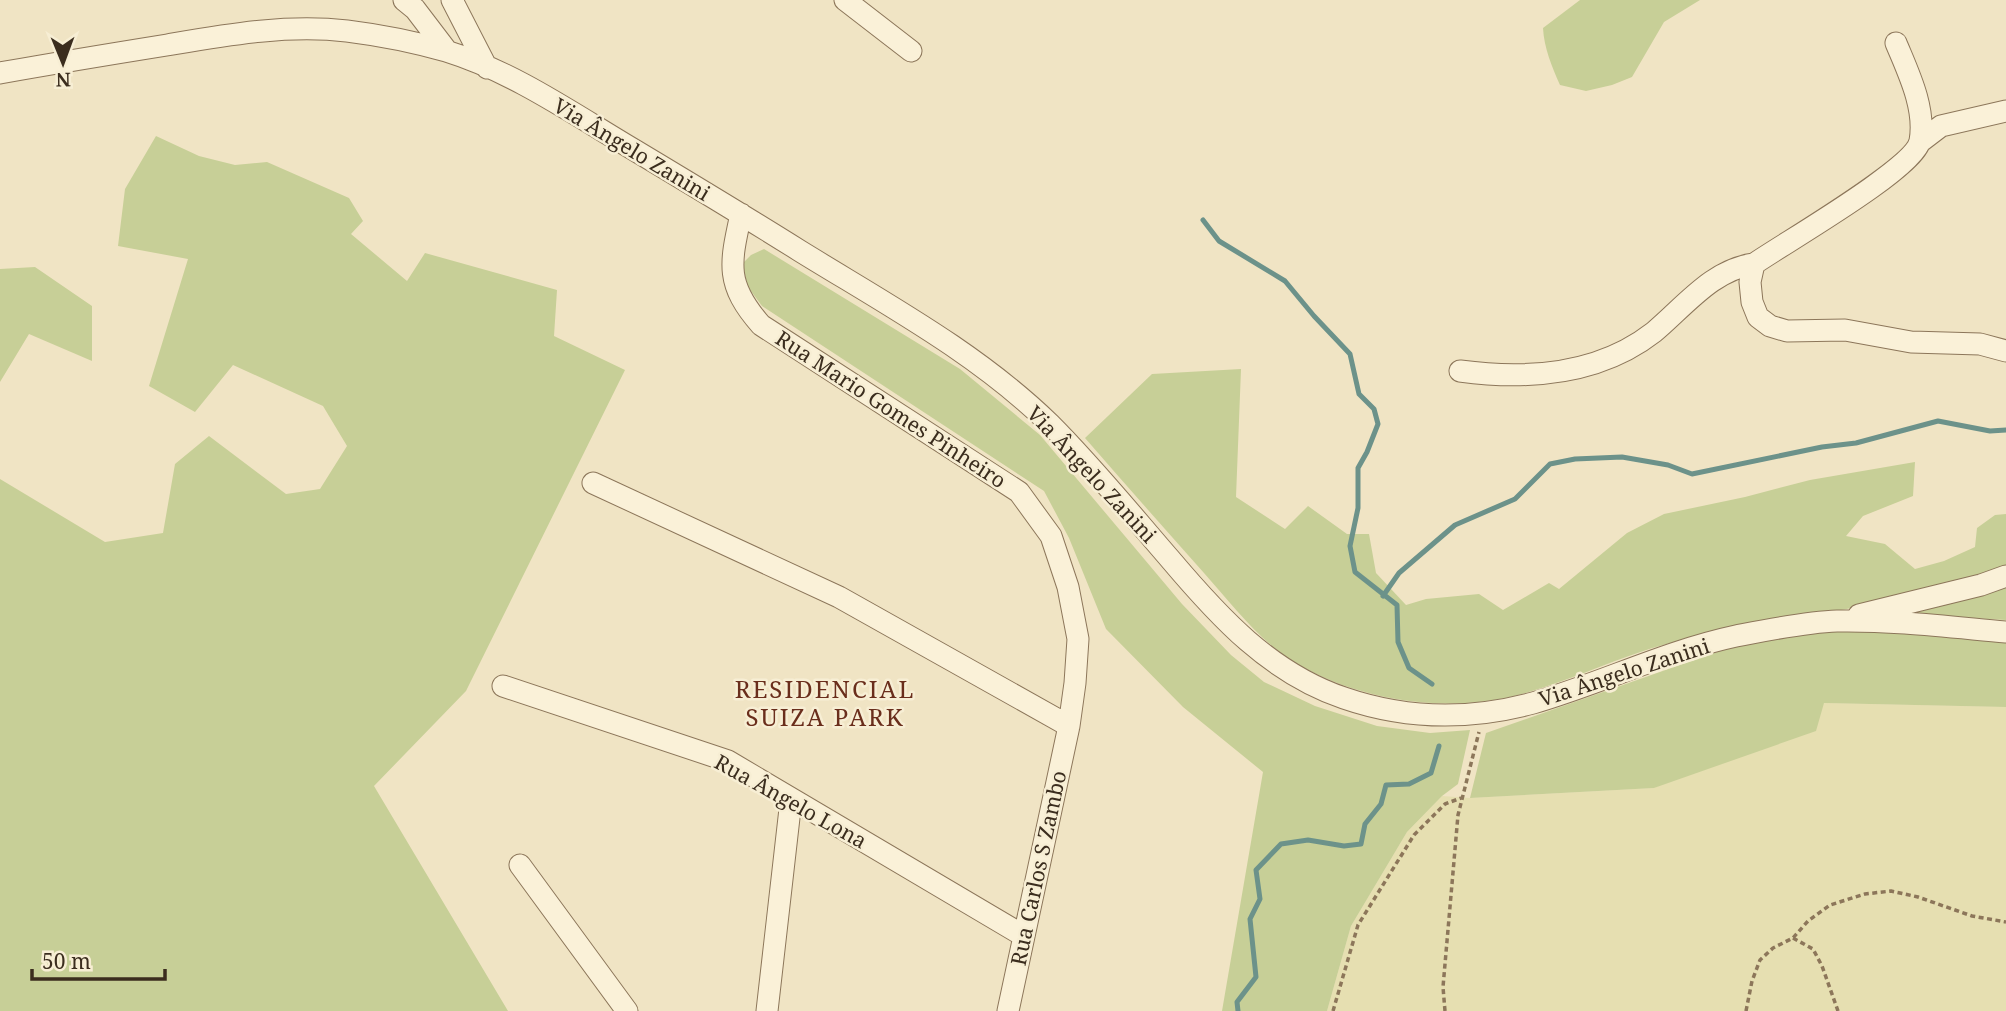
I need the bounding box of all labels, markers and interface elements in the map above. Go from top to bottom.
north arrow [28,28,98,98]
text: N [56,67,71,93]
street label: Via Ângelo Zanini [549,91,716,207]
street label: Rua Mario Gomes Pinheiro [770,324,1012,494]
street label: Via Ângelo Zanini [1021,399,1163,549]
street label: Via Ângelo Zanini [1535,631,1713,713]
district label: RESIDENCIAL SUIZA PARK [735,672,915,733]
street label: Rua Ângelo Lona [710,748,872,854]
street label: Rua Carlos S Zambo [1004,768,1072,968]
scale bar [32,937,164,981]
text: 50 m [42,947,91,975]

